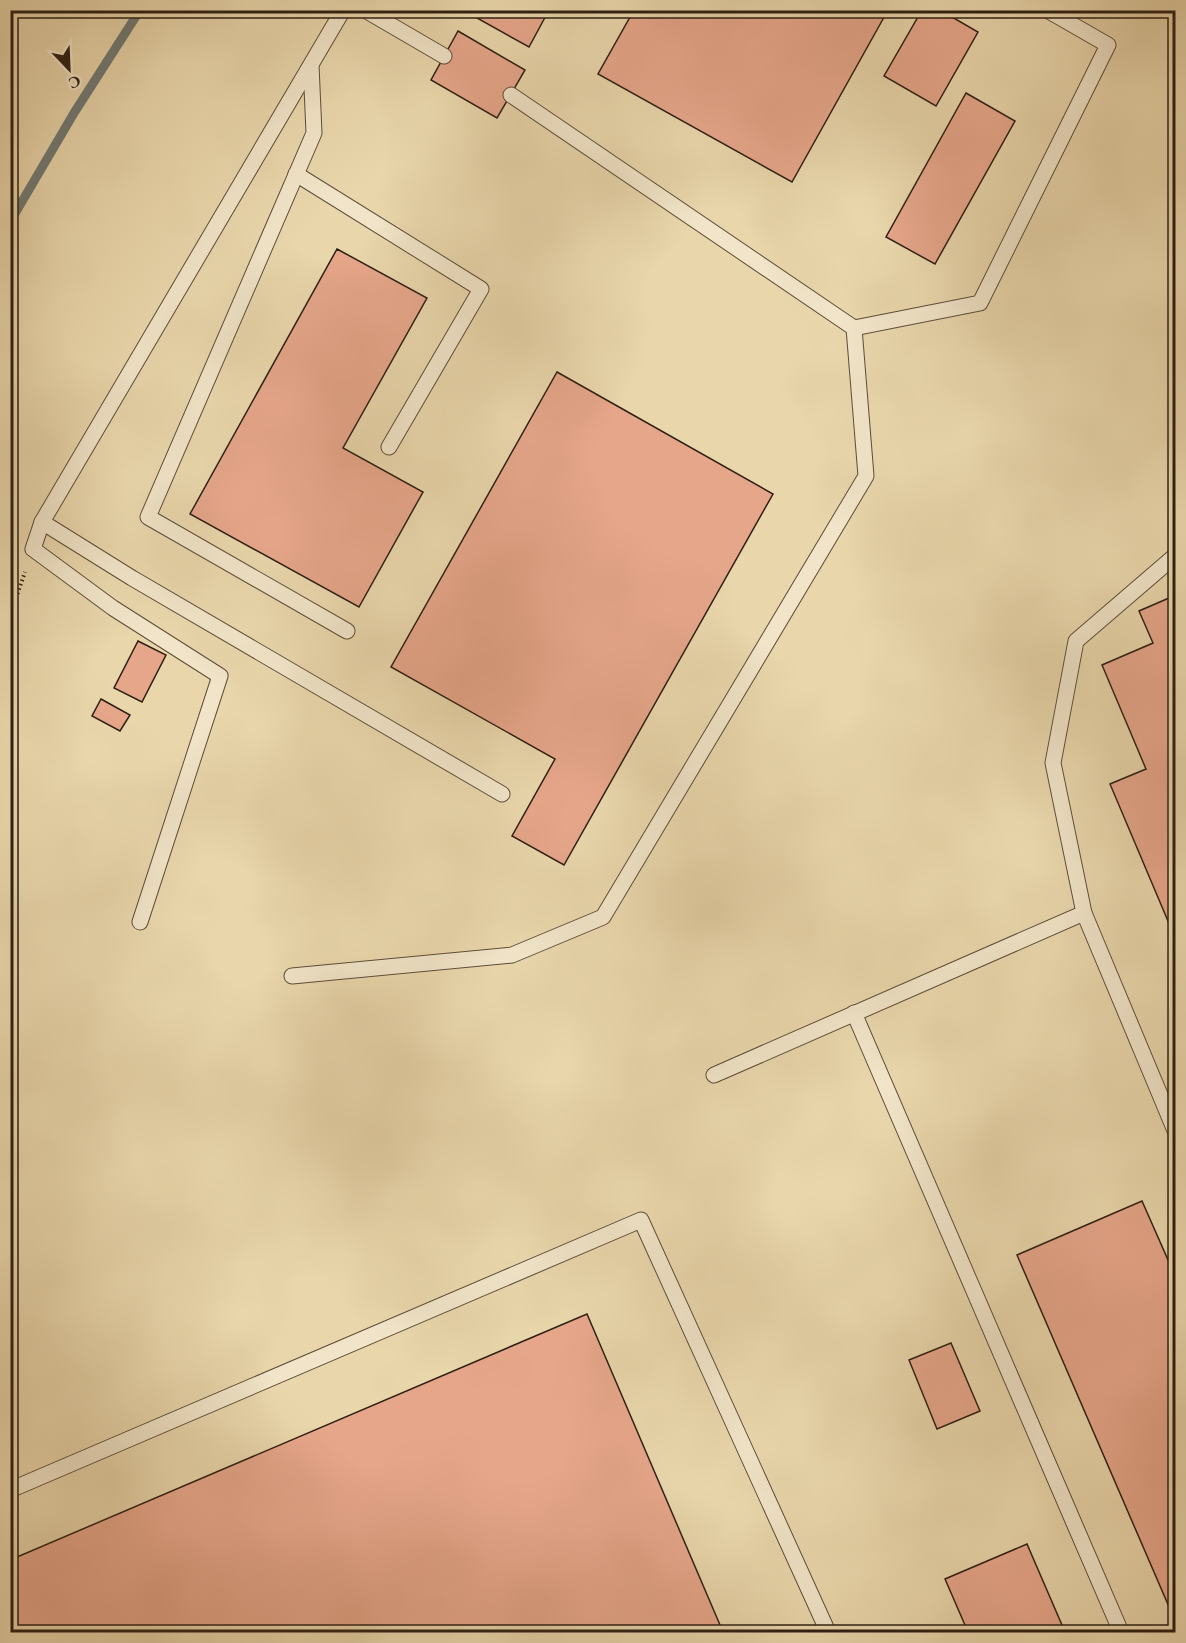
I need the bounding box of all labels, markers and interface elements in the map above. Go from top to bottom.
north arrow [39,39,99,99]
text: С [65,70,84,94]

